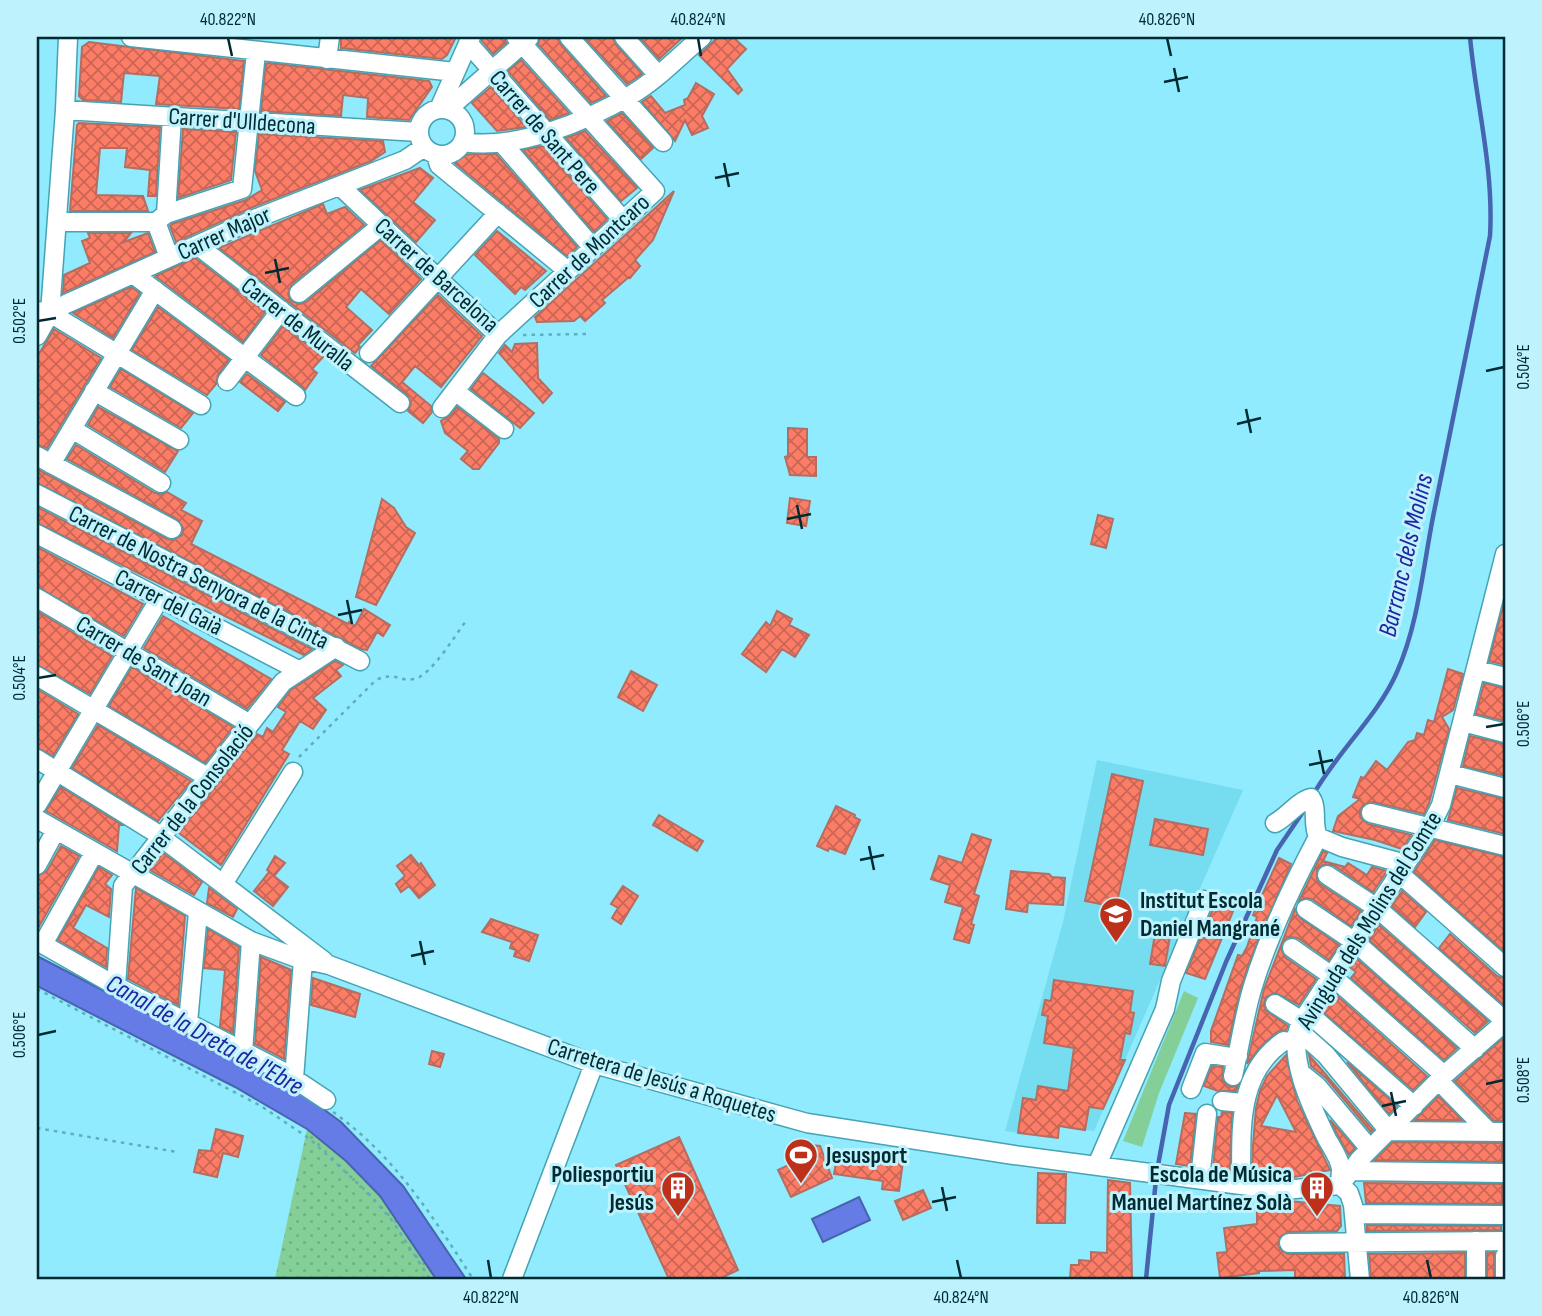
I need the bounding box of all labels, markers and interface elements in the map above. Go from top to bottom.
text: 40.822°N [200,9,256,30]
text: 40.824°N [670,9,726,30]
text: 40.826°N [1139,9,1195,30]
street label: Carrer de Sant Pere [483,64,606,200]
street label: Carrer d'Ulldecona [167,102,317,141]
street label: Carrer de Montcaro [523,188,656,315]
street label: Carrer Major [173,200,275,267]
street label: Carrer de Barcelona [369,212,505,339]
street label: Carrer de Muralla [235,271,360,378]
text: 0.502°E [9,298,30,344]
text: 0.504°E [1513,344,1534,390]
water label: Barranc dels Molins [1373,471,1440,640]
street label: Carrer de Nostra Senyora de la Cinta [64,499,334,656]
street label: Carrer del Gaià [110,563,227,642]
street label: Carrer de Sant Joan [71,610,217,713]
text: 0.504°E [9,655,30,701]
text: 0.506°E [1513,701,1534,747]
street label: Carrer de la Consolació [125,718,260,880]
street label: Avinguda dels Molins del Comte [1290,806,1448,1035]
place label: Institut Escola Daniel Mangrané [1140,886,1280,943]
school or university icon: Institut Escola Daniel Mangrané [1097,895,1135,944]
water label: Canal de la Dreta de l'Ebre [100,968,308,1102]
text: 0.506°E [9,1012,30,1058]
street label: Carretera de Jesús a Roquetes [544,1032,780,1129]
text: 0.508°E [1513,1057,1534,1103]
sports icon: Jesusport [782,1136,820,1185]
place label: Jesusport [825,1141,907,1170]
place label: Poliesportiu Jesús [551,1160,654,1217]
place label: Escola de Música Manuel Martínez Solà [1112,1160,1292,1217]
building icon: Poliesportiu Jesús [659,1169,697,1218]
building icon: Escola de Música Manuel Martínez Solà [1298,1169,1336,1218]
text: 40.822°N [463,1287,519,1308]
text: 40.824°N [933,1287,989,1308]
text: 40.826°N [1403,1287,1459,1308]

